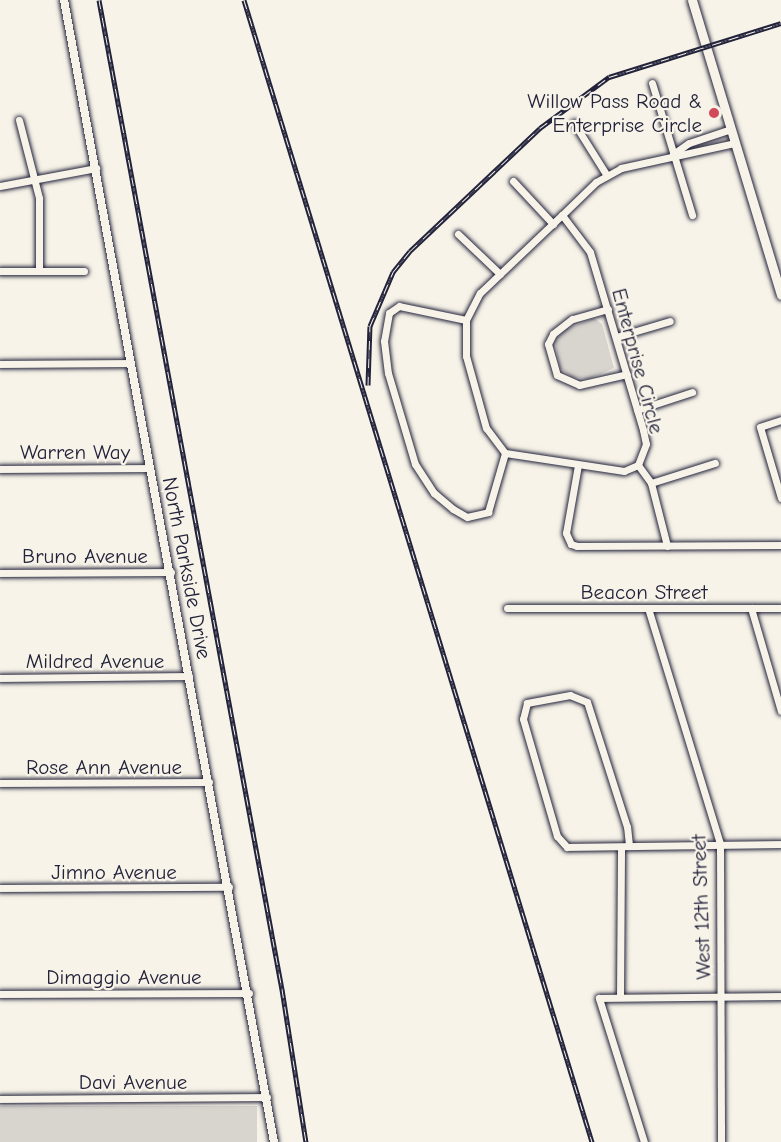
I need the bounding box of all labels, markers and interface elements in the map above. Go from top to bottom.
place label: Willow Pass Road & Enterprise Circle [527,88,702,138]
marker: Willow Pass Road & Enterprise Circle [707,106,721,120]
street label: Enterprise Circle [606,285,670,437]
street label: Warren Way [20,439,130,465]
street label: North Parkside Drive [157,475,217,661]
street label: Bruno Avenue [22,543,148,569]
street label: Beacon Street [581,579,707,605]
street label: Mildred Avenue [26,648,164,674]
street label: Rose Ann Avenue [26,754,182,780]
street label: West 12th Street [686,834,716,980]
street label: Jimno Avenue [51,859,177,885]
street label: Dimaggio Avenue [46,964,202,990]
street label: Davi Avenue [79,1069,187,1095]

